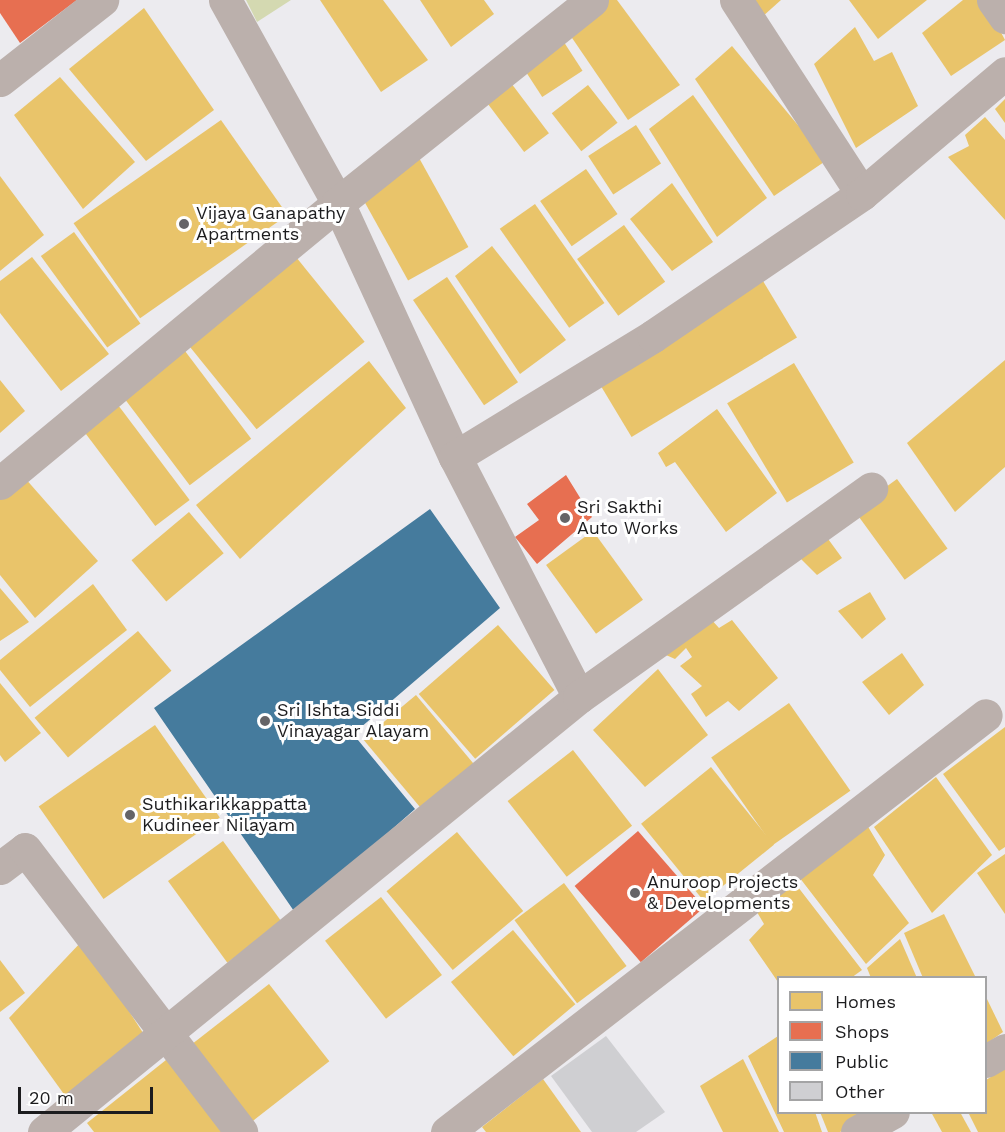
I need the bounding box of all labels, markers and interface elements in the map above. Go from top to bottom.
place label: Vijaya Ganapathy Apartments [196,203,346,246]
marker: Vijaya Ganapathy Apartments [177,217,191,231]
place label: Sri Sakthi Auto Works [577,497,679,540]
marker: Sri Sakthi Auto Works [558,511,572,525]
place label: Sri Ishta Siddi Vinayagar Alayam [277,700,430,742]
marker: Sri Ishta Siddi Vinayagar Alayam [258,714,272,728]
place label: Suthikarikkappatta Kudineer Nilayam [142,794,307,836]
marker: Suthikarikkappatta Kudineer Nilayam [123,808,137,822]
place label: Anuroop Projects & Developments [647,872,798,914]
marker: Anuroop Projects & Developments [628,886,642,900]
legend [777,976,987,1114]
text: Homes [835,991,896,1012]
text: Shops [835,1021,889,1042]
text: Public [835,1051,889,1072]
scale bar [21,1075,156,1113]
text: Other [835,1081,885,1102]
text: 20 m [29,1087,74,1108]

